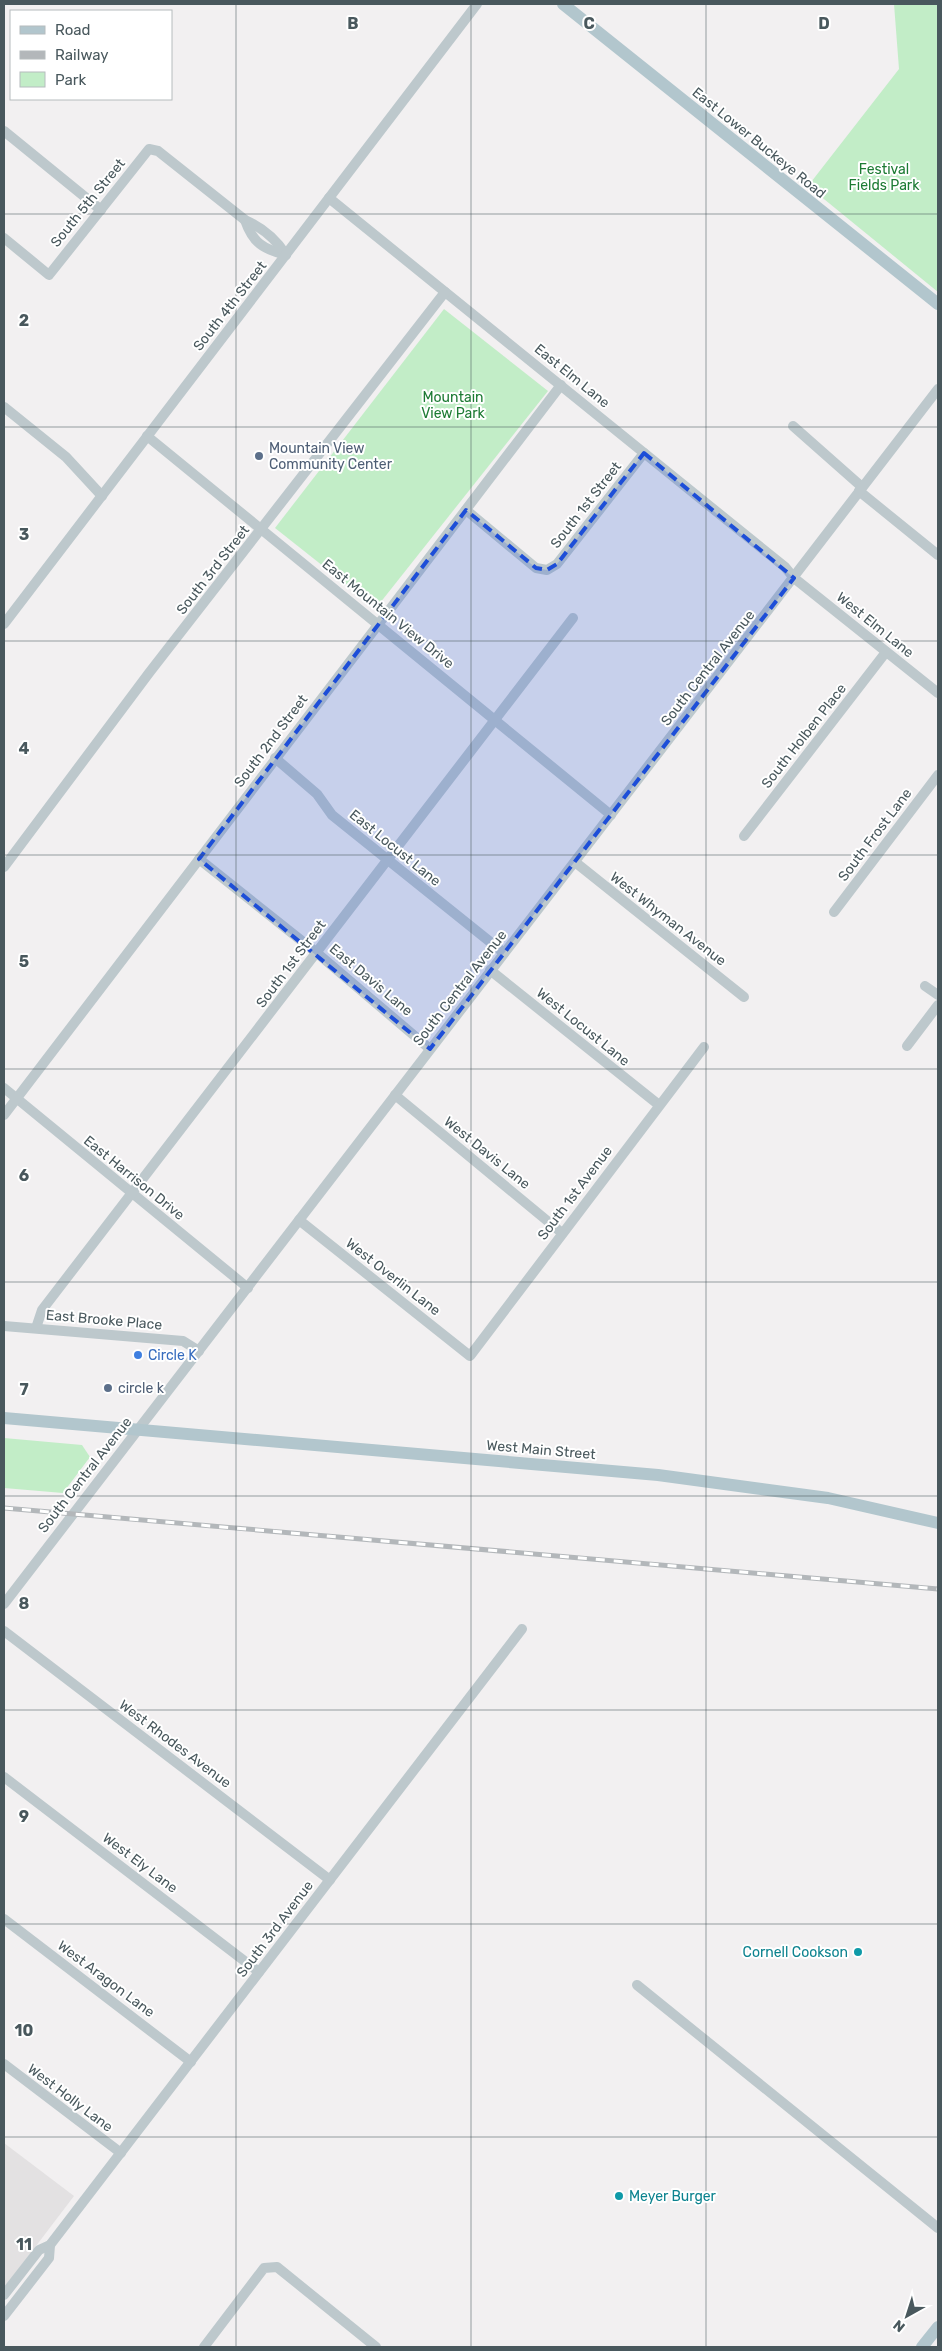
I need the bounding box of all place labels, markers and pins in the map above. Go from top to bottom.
place label: Mountain View Community Center [269,440,393,473]
marker: Mountain View Community Center [253,450,265,462]
place label: Circle K [148,1347,197,1364]
marker: Circle K [132,1349,144,1361]
place label: circle k [118,1380,165,1397]
marker: circle k [102,1382,114,1394]
place label: Cornell Cookson [743,1944,848,1961]
marker: Cornell Cookson [852,1946,864,1958]
place label: Meyer Burger [629,2188,717,2205]
marker: Meyer Burger [613,2190,625,2202]

